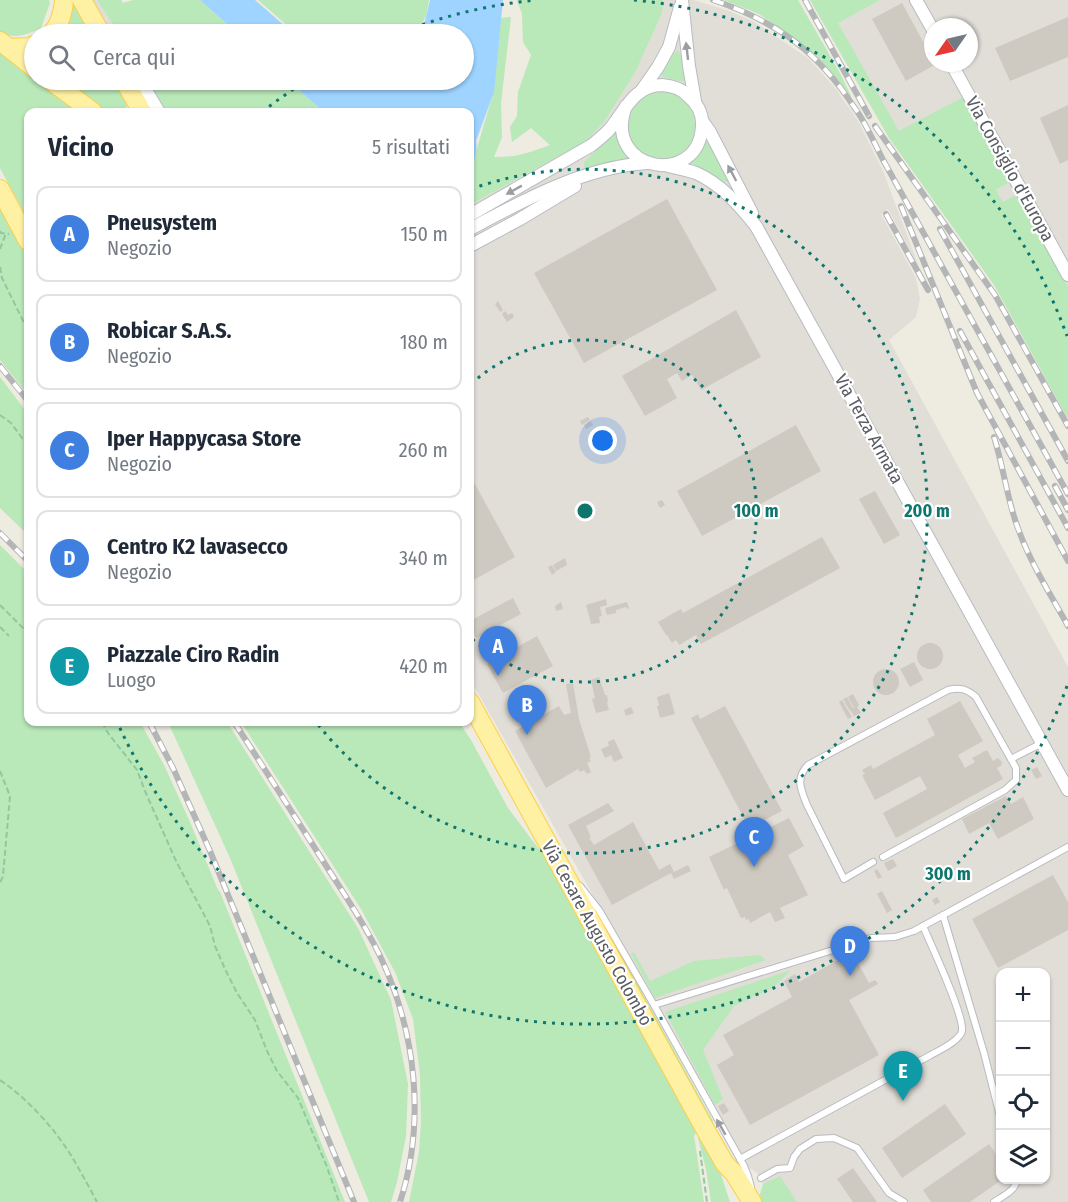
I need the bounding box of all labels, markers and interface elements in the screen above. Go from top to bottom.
north arrow [924,18,978,72]
search box [24,24,474,90]
icon: search [45,41,78,74]
one-way arrow [682,41,692,60]
text: Cerca qui [93,44,176,71]
street label: Via Consiglio d'Europa [961,93,1059,246]
text: Vicino [48,132,114,163]
text: 5 risultati [372,135,450,159]
one-way arrow [727,164,737,182]
one-way arrow [506,185,522,196]
text: Pneusystem [107,209,217,236]
text: A [64,222,75,246]
text: 150 m [401,222,448,246]
text: Negozio [107,236,172,260]
text: Robicar S.A.S. [107,317,232,344]
text: B [64,330,75,354]
text: 180 m [400,330,448,354]
text: Negozio [107,344,172,368]
street label: Via Terza Armata [830,370,908,488]
text: Iper Happycasa Store [107,425,301,452]
your location [588,426,617,455]
text: C [64,438,75,462]
text: 260 m [399,438,448,462]
text: Negozio [107,452,172,476]
text: 100 m [734,500,778,522]
text: 200 m [903,500,950,522]
centre of rings [575,501,595,521]
text: Centro K2 lavasecco [107,533,288,560]
text: D [64,546,75,570]
text: 340 m [399,546,448,570]
text: Negozio [107,560,172,584]
pin: A [478,626,518,676]
text: Piazzale Ciro Radin [107,641,279,668]
text: E [65,654,74,678]
text: 420 m [399,654,448,678]
text: Luogo [107,668,156,692]
pin: B [508,686,546,735]
pin: C [734,818,774,867]
street label: Via Cesare Augusto Colombo [537,836,657,1030]
text: 300 m [924,863,971,885]
pin: D [830,926,870,976]
map controls [996,968,1050,1184]
button: + [996,968,1050,1022]
button: − [996,1022,1050,1076]
pin: E [884,1052,922,1101]
button: locate [996,1076,1050,1130]
one-way arrow [716,1118,726,1135]
button: layers [996,1130,1050,1184]

